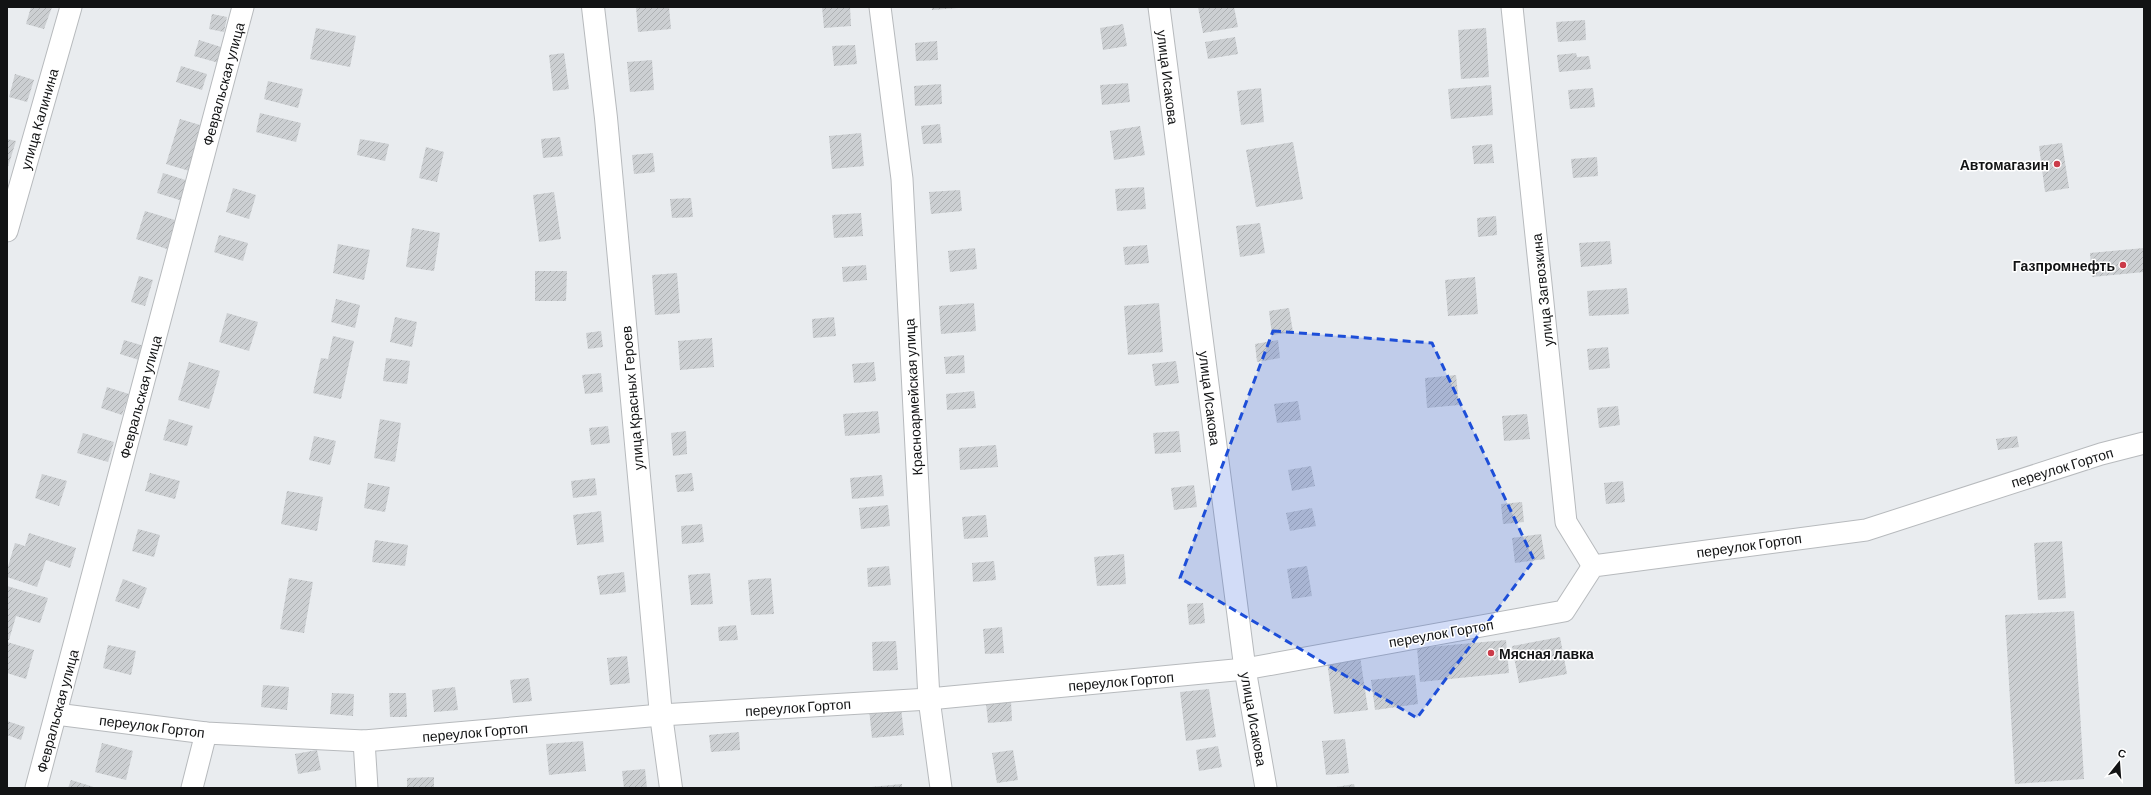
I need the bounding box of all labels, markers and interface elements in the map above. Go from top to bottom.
street label: Февральская улица [198,20,248,148]
street label: улица Исакова [1154,29,1182,126]
street label: улица Калинина [16,66,62,171]
place label: Автомагазин [1960,156,2049,173]
marker: Автомагазин [2052,159,2062,169]
street label: улица Загвозкина [1528,233,1556,347]
place label: Газпромнефть [2013,257,2115,274]
marker: Газпромнефть [2118,260,2128,270]
street label: Красноармейская улица [900,318,926,476]
street label: улица Красных Героев [617,325,647,471]
street label: Февральская улица [115,333,165,461]
street label: улица Исакова [1196,350,1224,447]
street label: переулок Гортоп [2009,443,2115,491]
street label: переулок Гортоп [1695,529,1803,561]
street label: переулок Гортоп [1387,615,1495,651]
place label: Мясная лавка [1499,645,1594,662]
street label: Февральская улица [32,647,82,775]
marker: Мясная лавка [1486,648,1496,658]
street label: переулок Гортоп [1067,668,1175,694]
street label: улица Исакова [1237,671,1271,768]
street label: переулок Гортоп [745,695,851,719]
street label: переулок Гортоп [98,711,206,741]
street label: переулок Гортоп [421,719,529,745]
north arrow [2099,743,2139,783]
text: С [2116,746,2128,760]

